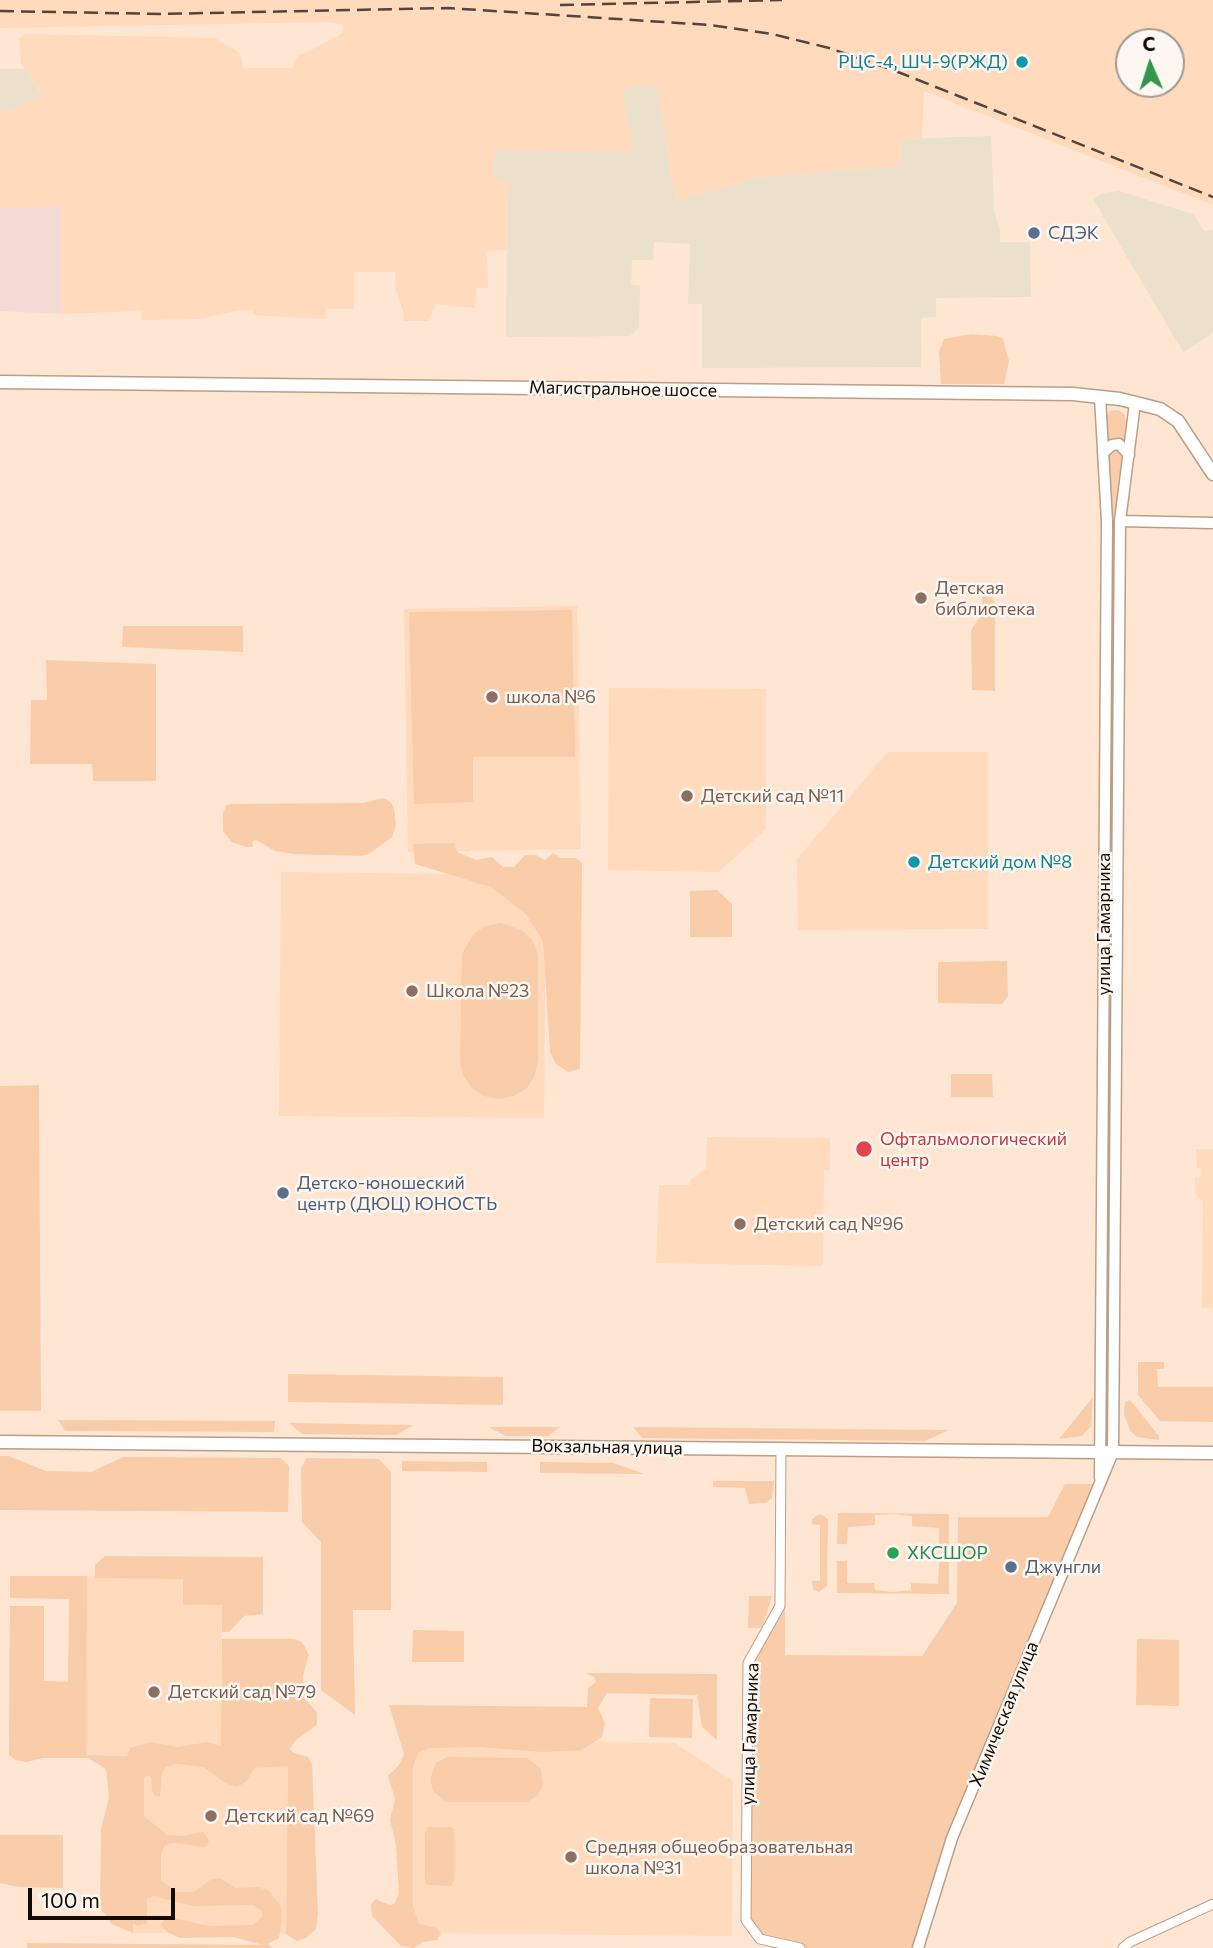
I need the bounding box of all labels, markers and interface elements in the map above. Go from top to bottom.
north arrow [1115,28,1185,98]
text: С [1142,32,1156,55]
place label: РЦС-4, ШЧ-9(РЖД) [838,51,1008,73]
marker: РЦС-4, ШЧ-9(РЖД) [1014,54,1030,70]
place label: СДЭК [1048,222,1099,244]
marker: СДЭК [1026,225,1042,241]
street label: Магистральное шоссе [529,377,717,401]
place label: Детская библиотека [935,577,1035,620]
marker: Детская библиотека [913,590,929,606]
place label: школа №6 [506,686,596,708]
marker: школа №6 [484,689,500,705]
place label: Детский сад №11 [701,785,844,807]
marker: Детский сад №11 [679,788,695,804]
place label: Детский дом №8 [928,851,1072,873]
street label: улица Гамарника [1093,853,1115,995]
marker: Детский дом №8 [906,854,922,870]
place label: Школа №23 [426,980,529,1002]
marker: Школа №23 [404,983,420,999]
place label: Офтальмологический центр [880,1128,1067,1170]
marker: Офтальмологический центр [854,1139,874,1159]
place label: Детско-юношеский центр (ДЮЦ) ЮНОСТЬ [297,1172,497,1214]
marker: Детско-юношеский центр (ДЮЦ) ЮНОСТЬ [275,1185,291,1201]
place label: Детский сад №96 [754,1213,904,1235]
marker: Детский сад №96 [732,1216,748,1232]
street label: Вокзальная улица [531,1435,683,1459]
place label: ХКСШОР [907,1542,988,1564]
marker: ХКСШОР [885,1545,901,1561]
place label: Джунгли [1025,1556,1101,1578]
marker: Джунгли [1003,1559,1019,1575]
street label: Химическая улица [965,1638,1043,1790]
street label: улица Гамарника [737,1662,763,1806]
place label: Детский сад №79 [168,1681,316,1703]
marker: Детский сад №79 [146,1684,162,1700]
place label: Детский сад №69 [225,1805,375,1827]
marker: Детский сад №69 [203,1808,219,1824]
place label: Средняя общеобразовательная школа №31 [585,1836,853,1878]
marker: Средняя общеобразовательная школа №31 [563,1849,579,1865]
scale bar [32,1874,178,1918]
text: 100 m [41,1887,100,1912]

